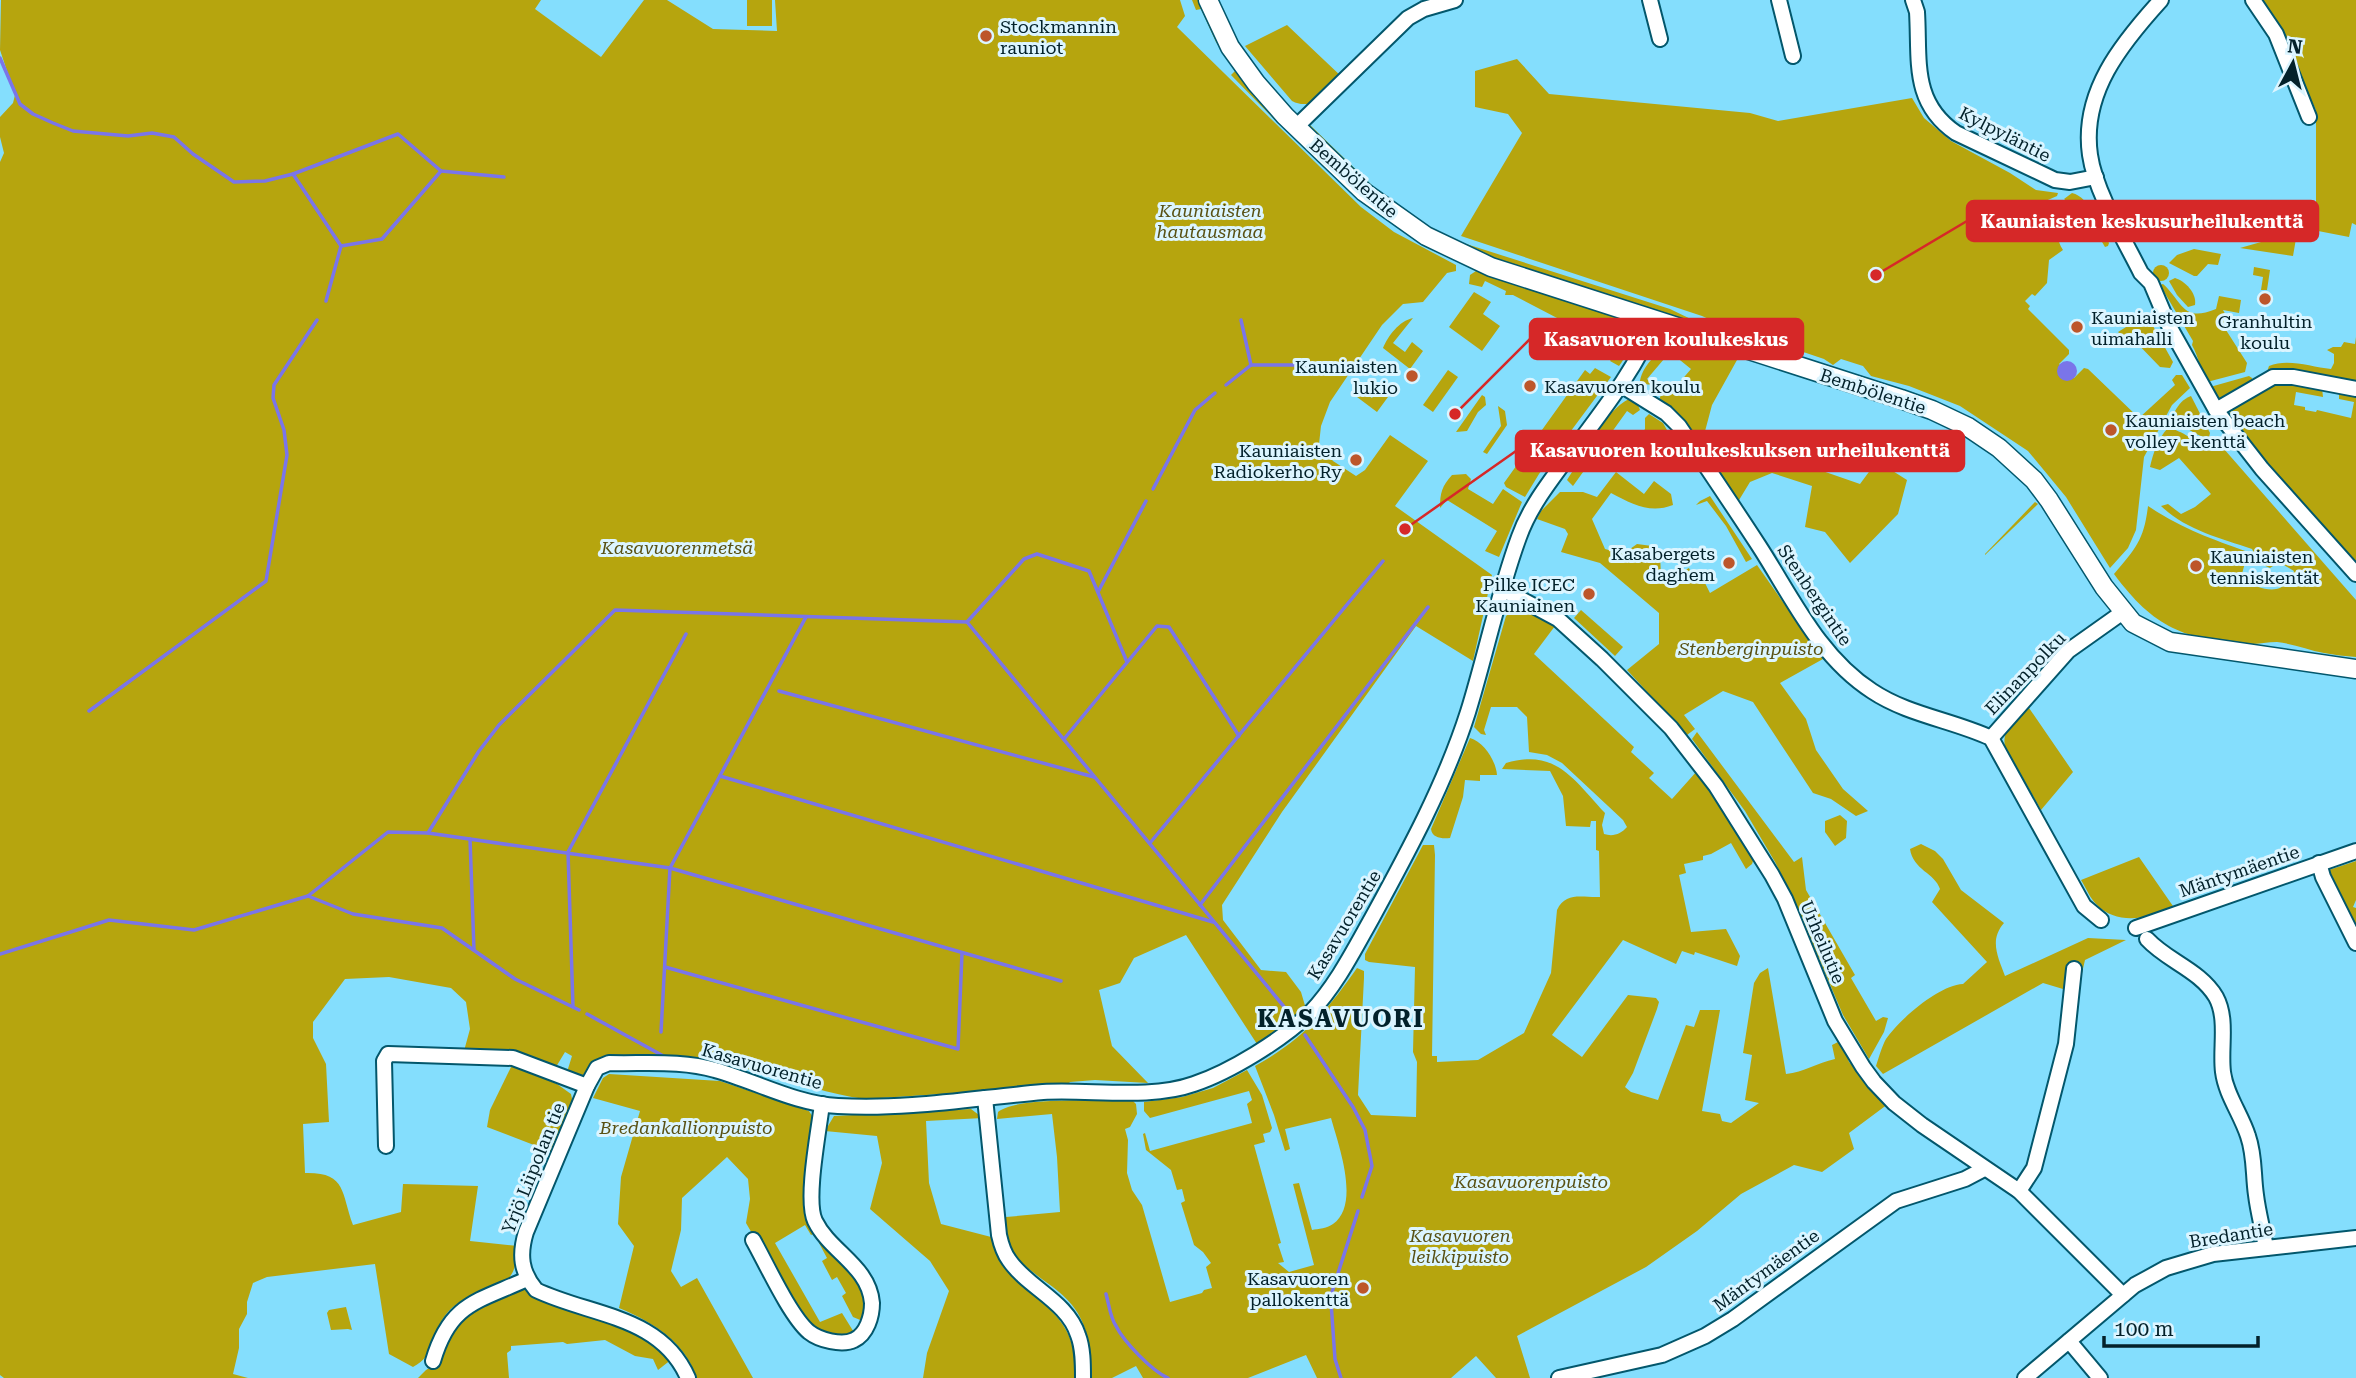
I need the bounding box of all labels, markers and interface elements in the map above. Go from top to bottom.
place label: Stockmannin rauniot [1000,16,1117,58]
marker: Stockmannin rauniot [978,28,994,44]
north arrow [2258,28,2328,98]
text: N [2286,34,2304,59]
street label: Kylpyläntie [1956,102,2054,166]
street label: Bembölentie [1306,134,1403,222]
park label: Kauniaisten hautausmaa [1157,200,1264,242]
callout: Kauniaisten keskusurheilukenttä [1967,201,2318,241]
text: Kauniaisten keskusurheilukenttä [1981,210,2303,233]
marker: Granhultin koulu [2257,291,2273,307]
place label: Kauniaisten uimahalli [2091,307,2195,349]
place label: Granhultin koulu [2218,311,2313,353]
callout: Kasavuoren koulukeskus [1530,319,1803,359]
marker: Kauniaisten uimahalli [2069,319,2085,335]
text: Kasavuoren koulukeskus [1544,328,1789,351]
place label: Kauniaisten lukio [1295,356,1398,398]
street label: Bembölentie [1817,364,1929,418]
marker: Kauniaisten lukio [1404,368,1420,384]
place label: Kasavuoren koulu [1544,376,1700,397]
marker: Kasavuoren koulu [1522,378,1538,394]
place label: Kauniaisten beach volley -kenttä [2125,410,2286,452]
marker: Kauniaisten beach volley -kenttä [2103,422,2119,438]
callout: Kasavuoren koulukeskuksen urheilukenttä [1516,431,1964,471]
text: Kasavuoren koulukeskuksen urheilukenttä [1530,439,1950,462]
place label: Kauniaisten Radiokerho Ry [1214,440,1342,482]
marker: Kauniaisten Radiokerho Ry [1348,452,1364,468]
park label: Kasavuorenmetsä [600,537,753,558]
street label: Stenbergintie [1773,540,1857,650]
place label: Kasabergets daghem [1611,543,1715,585]
place label: Kauniaisten tenniskentät [2210,546,2320,588]
marker: Kasabergets daghem [1721,555,1737,571]
marker: Kauniaisten tenniskentät [2188,558,2204,574]
place label: Pilke ICEC Kauniainen [1475,574,1575,616]
marker: Pilke ICEC Kauniainen [1581,586,1597,602]
street label: Elinanpolku [1980,627,2070,719]
park label: Stenberginpuisto [1677,638,1824,659]
street label: Mäntymäentie [2176,841,2302,901]
street label: Kasavuorentie [1303,866,1385,984]
street label: Urheilutie [1796,897,1850,987]
district label: KASAVUORI [1257,1005,1425,1033]
street label: Kasavuorentie [699,1039,825,1093]
street label: Yrjö Liipolan tie [497,1099,569,1237]
park label: Bredankallionpuisto [599,1117,773,1138]
park label: Kasavuorenpuisto [1453,1171,1608,1192]
street label: Bredantie [2188,1218,2274,1252]
street label: Mäntymäentie [1709,1224,1823,1315]
park label: Kasavuoren leikkipuisto [1408,1225,1511,1267]
place label: Kasavuoren pallokenttä [1247,1268,1349,1310]
marker: Kasavuoren pallokenttä [1355,1280,1371,1296]
scale bar [2104,1304,2258,1348]
text: 100 m [2114,1317,2174,1341]

